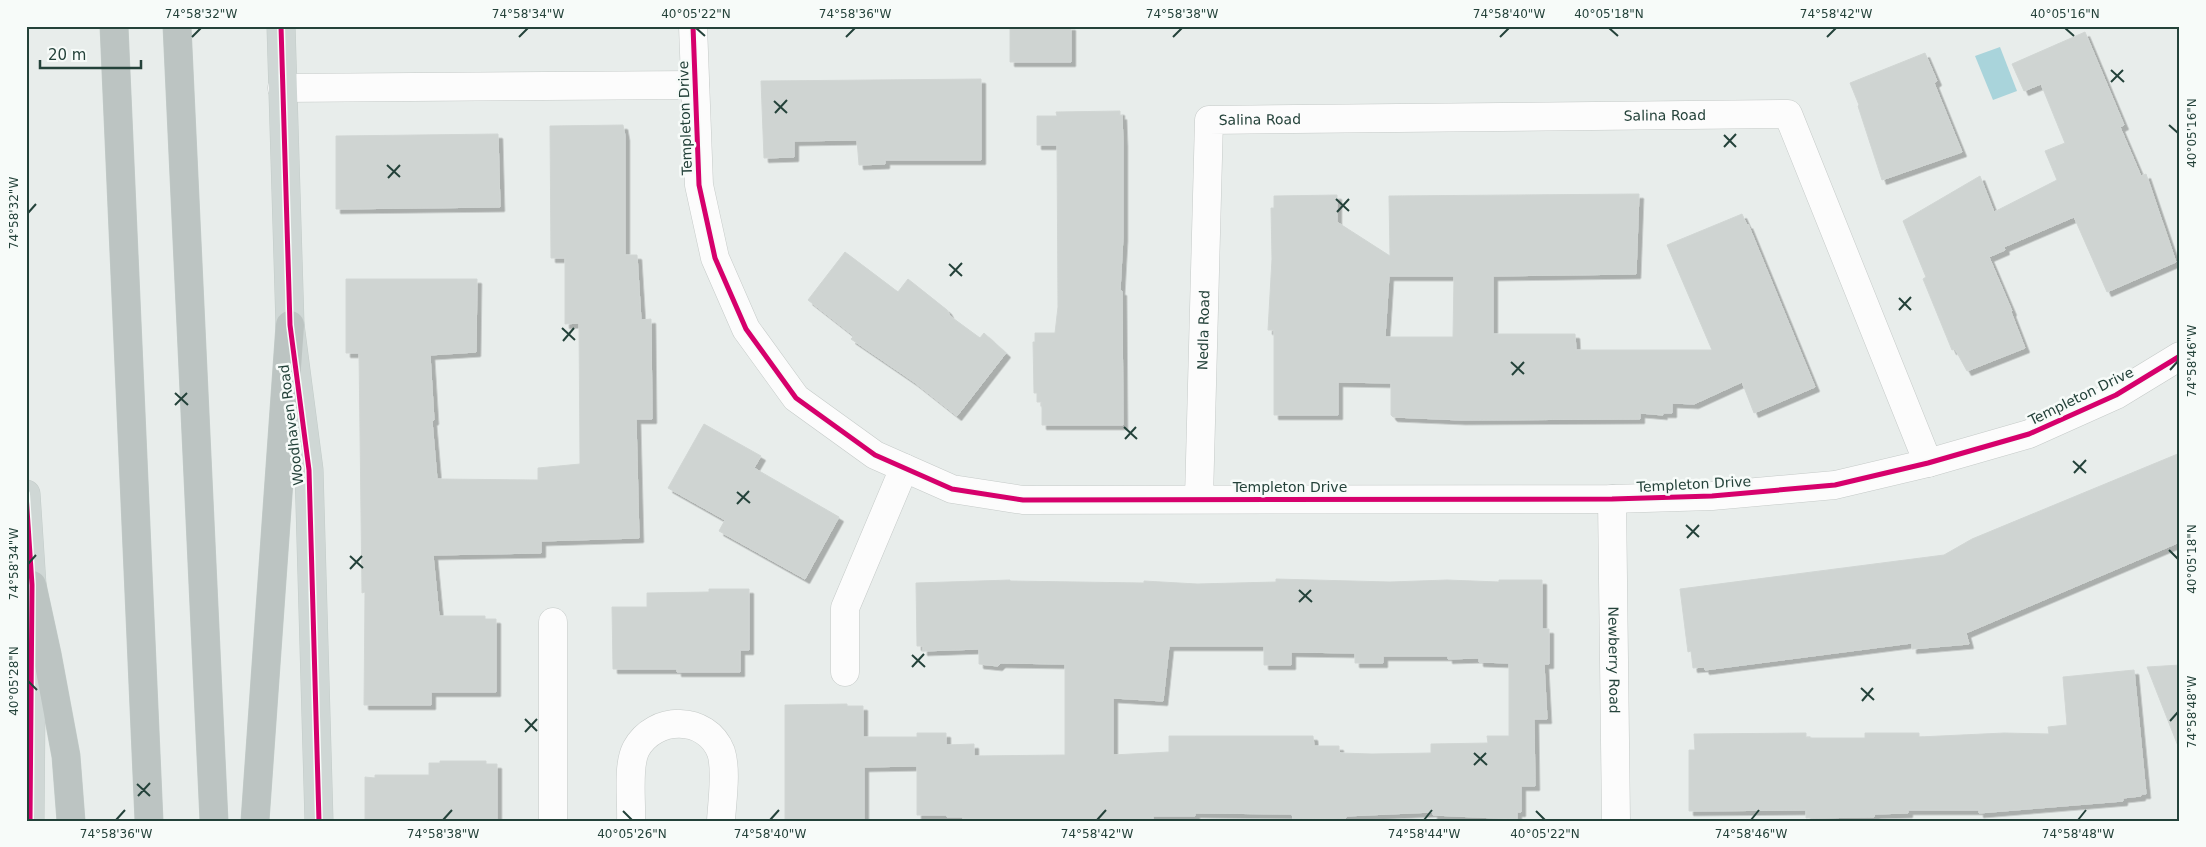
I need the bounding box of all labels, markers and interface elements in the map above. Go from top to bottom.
text: 74°58'32"W [165,7,237,21]
text: 74°58'34"W [492,7,564,21]
text: 40°05'22"N [661,7,731,21]
text: 74°58'36"W [819,7,891,21]
text: 74°58'38"W [1146,7,1218,21]
text: 74°58'40"W [1473,7,1545,21]
text: 40°05'18"N [1574,7,1644,21]
text: 74°58'42"W [1800,7,1872,21]
text: 40°05'16"N [2030,7,2100,21]
scale bar [40,38,141,70]
text: 20 m [48,46,86,64]
street label: Templeton Drive [675,60,695,177]
text: 40°05'16"N [2185,98,2199,168]
street label: Salina Road [1624,107,1706,124]
street label: Salina Road [1219,111,1301,128]
text: 74°58'32"W [7,177,21,249]
street label: Nedla Road [1194,290,1212,370]
text: 74°58'46"W [2185,325,2199,397]
street label: Woodhaven Road [276,364,306,486]
street label: Templeton Drive [2025,364,2136,429]
street label: Templeton Drive [1635,473,1752,495]
street label: Templeton Drive [1232,479,1347,495]
text: 40°05'18"N [2185,524,2199,594]
text: 74°58'34"W [7,528,21,600]
street label: Newberry Road [1605,606,1623,714]
text: 40°05'28"N [7,646,21,716]
text: 74°58'48"W [2185,676,2199,748]
text: 74°58'36"W [80,827,152,841]
text: 74°58'38"W [407,827,479,841]
text: 40°05'26"N [597,827,667,841]
text: 74°58'40"W [734,827,806,841]
text: 74°58'42"W [1061,827,1133,841]
text: 74°58'44"W [1388,827,1460,841]
text: 40°05'22"N [1510,827,1580,841]
text: 74°58'46"W [1715,827,1787,841]
text: 74°58'48"W [2042,827,2114,841]

